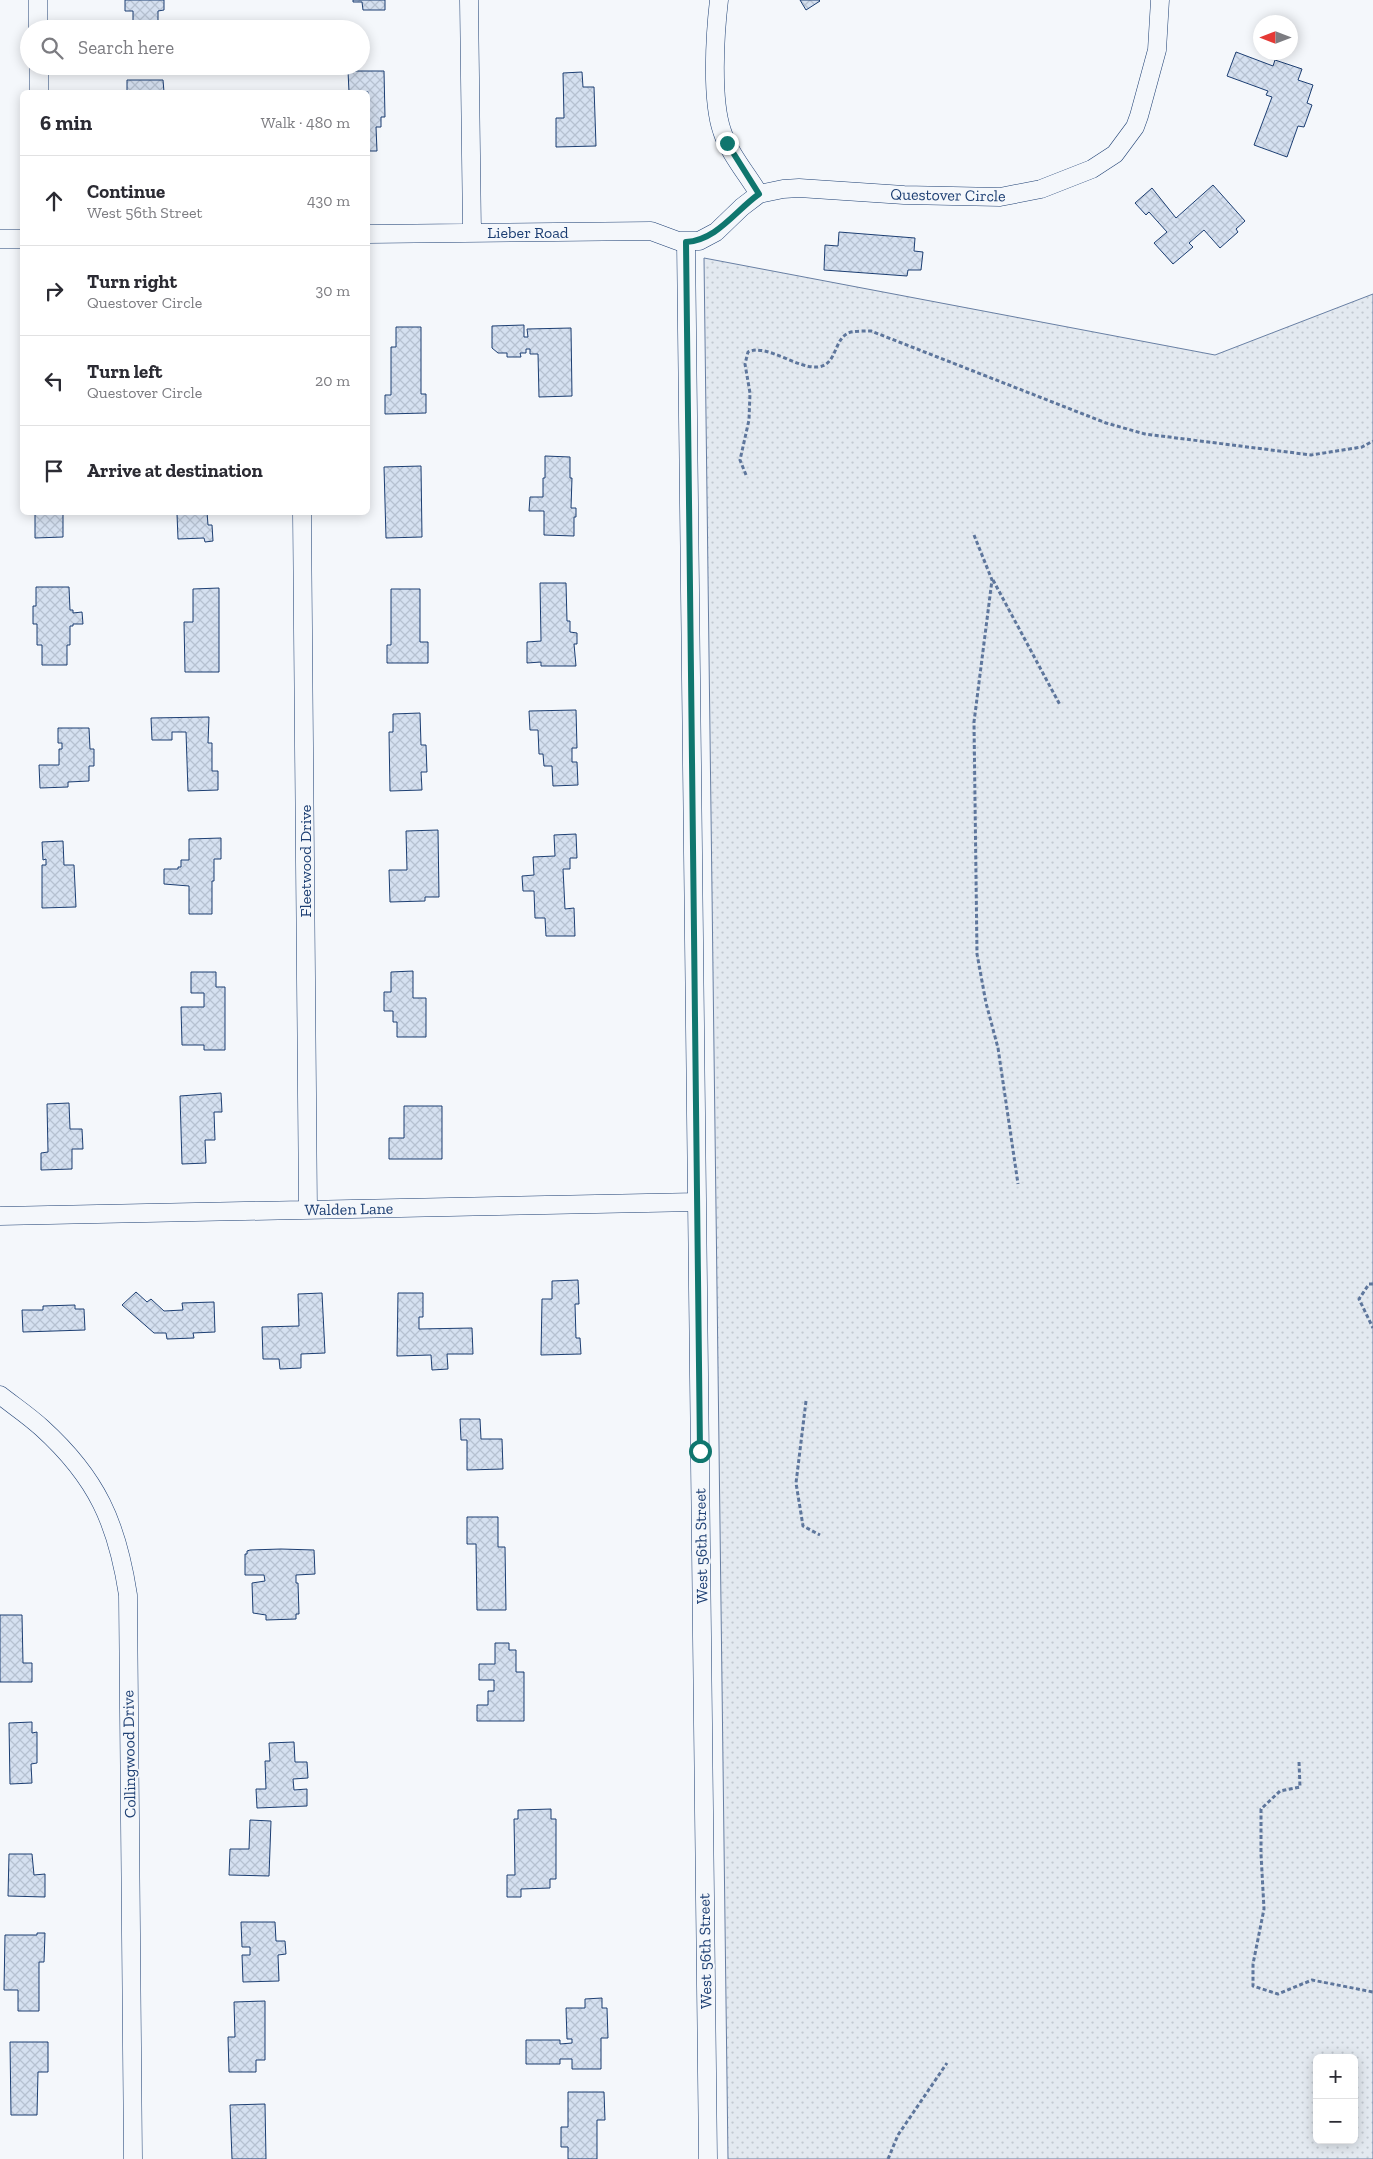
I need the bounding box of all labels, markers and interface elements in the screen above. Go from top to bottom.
north arrow [1253,15,1298,60]
search box [20,20,370,75]
icon: search [38,34,66,62]
text: Search here [78,36,174,59]
text: 6 min [40,110,92,135]
text: Walk · 480 m [261,113,350,132]
route end [716,132,739,155]
text: Continue [87,180,165,203]
street label: Questover Circle [890,184,1006,206]
icon: ahead [40,187,68,215]
text: 430 m [307,191,350,210]
text: West 56th Street [87,203,203,222]
street label: Lieber Road [487,223,569,242]
text: Turn right [87,270,177,293]
icon: right [40,277,68,305]
text: 30 m [316,281,350,300]
text: Questover Circle [87,293,202,312]
text: Turn left [87,360,162,383]
icon: left [40,367,68,395]
text: 20 m [315,371,350,390]
text: Questover Circle [87,383,202,402]
icon: arrive [40,457,68,485]
text: Arrive at destination [87,459,263,482]
street label: Fleetwood Drive [296,805,315,917]
street label: Walden Lane [305,1199,393,1219]
route start [689,1440,712,1463]
street label: West 56th Street [690,1488,712,1604]
street label: Collingwood Drive [118,1690,140,1818]
street label: West 56th Street [694,1893,716,2009]
map controls [1313,2054,1358,2144]
button: + [1313,2054,1358,2099]
button: − [1313,2099,1358,2144]

